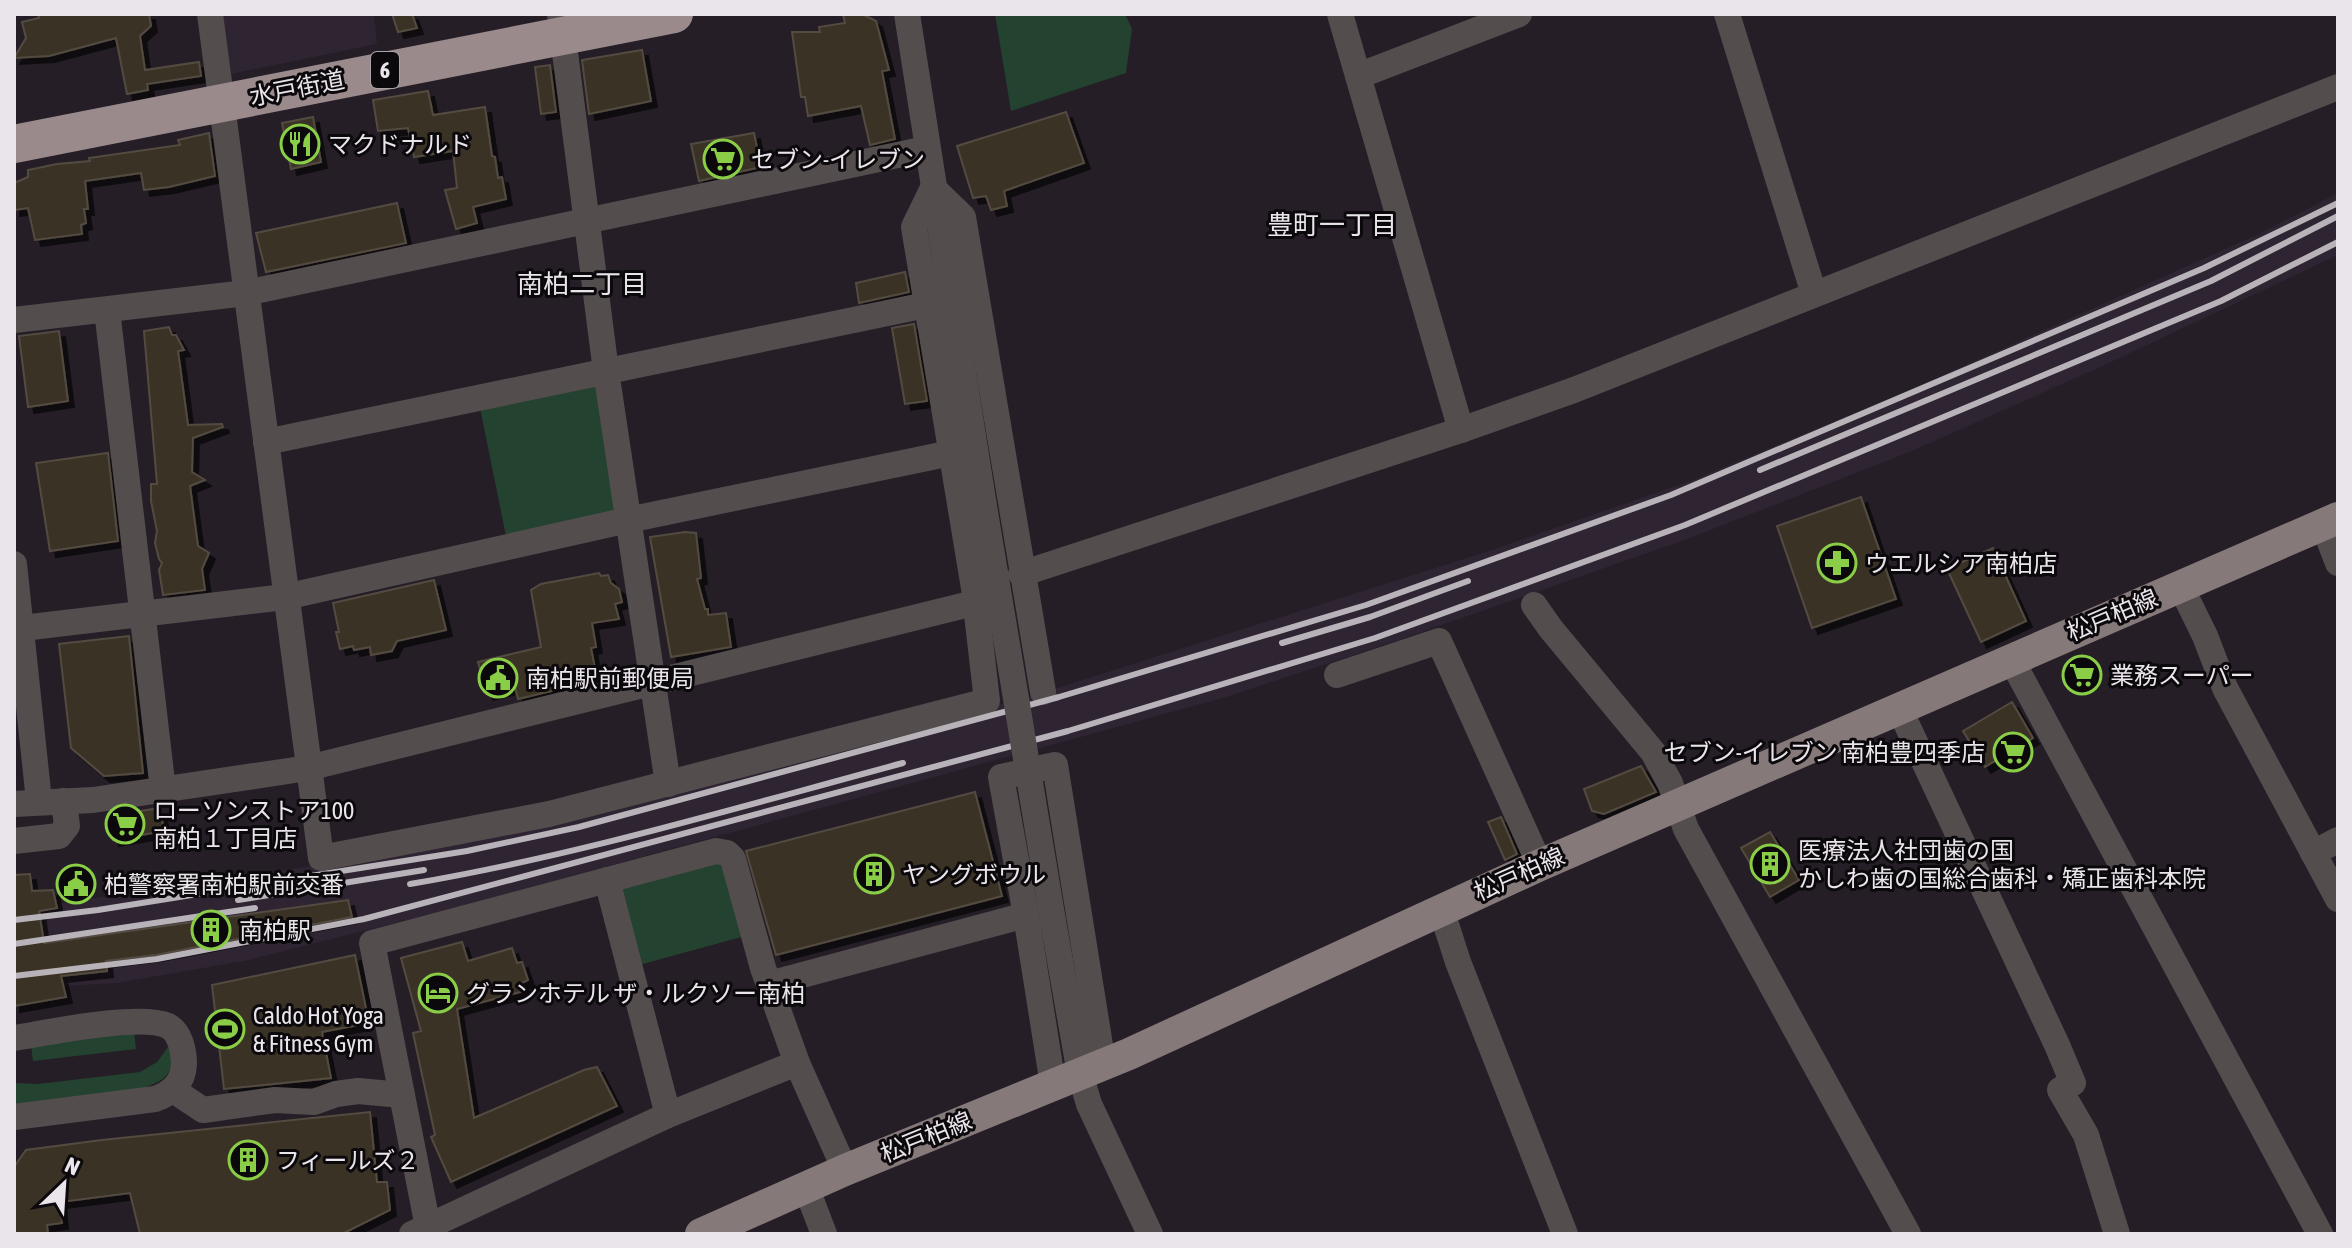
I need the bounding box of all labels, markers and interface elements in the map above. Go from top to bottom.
road number: 6 [371,52,399,88]
street label: 水戸街道 [247,66,347,110]
restaurant icon: マクドナルド [279,123,321,165]
place label: マクドナルド [328,131,472,158]
supermarket icon: セブン-イレブン [702,138,744,180]
place label: セブン-イレブン [751,146,925,173]
district label: 豊町一丁目 [1267,210,1397,240]
district label: 南柏二丁目 [517,269,647,299]
pharmacy icon: ウエルシア南柏店 [1816,542,1858,584]
place label: ウエルシア南柏店 [1865,550,2057,577]
street label: 松戸柏線 [2063,584,2161,646]
supermarket icon: 業務スーパー [2061,654,2103,696]
public building icon: 南柏駅前郵便局 [477,657,519,699]
place label: 業務スーパー [2110,662,2254,689]
place label: 南柏駅前郵便局 [526,665,694,692]
supermarket icon: セブン-イレブン 南柏豊四季店 [1992,731,2034,773]
place label: セブン-イレブン 南柏豊四季店 [1664,739,1985,766]
place label: ローソンストア100 南柏１丁目店 [153,797,354,852]
supermarket icon: ローソンストア100 南柏１丁目店 [104,803,146,845]
place label: 医療法人社団歯の国 かしわ歯の国総合歯科・矯正歯科本院 [1798,837,2206,892]
street label: 松戸柏線 [1470,842,1568,906]
building icon: 医療法人社団歯の国 かしわ歯の国総合歯科・矯正歯科本院 [1749,843,1791,885]
building icon: ヤングボウル [853,853,895,895]
place label: ヤングボウル [902,861,1046,888]
public building icon: 柏警察署南柏駅前交番 [55,863,97,905]
place label: 柏警察署南柏駅前交番 [104,871,344,898]
building icon: 南柏駅 [190,909,232,951]
place label: 南柏駅 [239,917,311,944]
hotel icon: グランホテル ザ・ルクソー南柏 [417,972,459,1014]
place label: グランホテル ザ・ルクソー南柏 [466,980,805,1007]
place label: Caldo Hot Yoga & Fitness Gym [253,1002,384,1057]
sports icon: Caldo Hot Yoga & Fitness Gym [204,1008,246,1050]
street label: 松戸柏線 [876,1107,976,1167]
building icon: フィールズ２ [227,1139,269,1181]
north arrow [24,1144,104,1224]
place label: フィールズ２ [276,1147,420,1174]
text: N [61,1151,84,1180]

